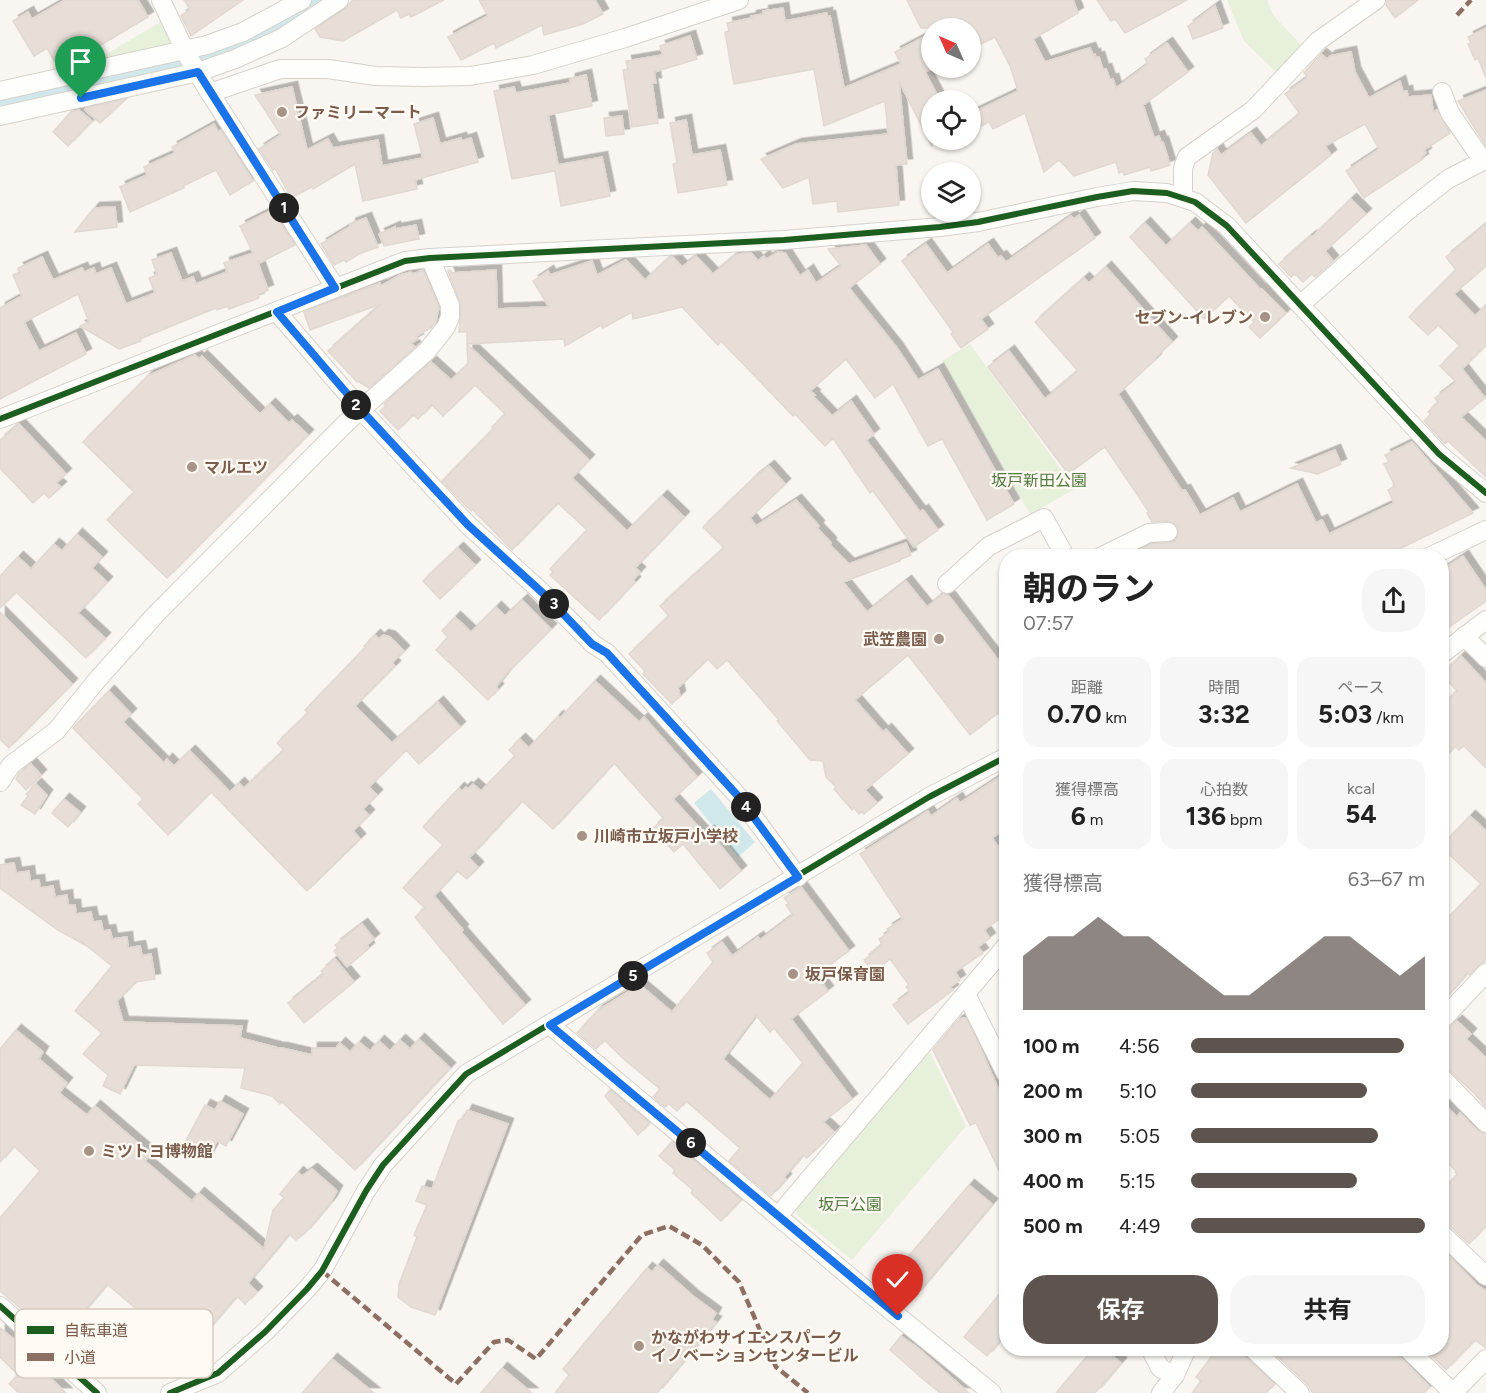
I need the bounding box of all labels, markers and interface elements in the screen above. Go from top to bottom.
north arrow [921,18,981,78]
map controls [921,18,981,222]
pin [55,36,106,98]
icon: arrive [64,45,97,78]
button: locate [921,90,981,150]
place label: ファミリーマート [294,103,422,122]
marker: ファミリーマート [275,105,289,119]
button: layers [921,162,981,222]
pin: 1 [269,193,299,223]
text: 1 [281,198,287,217]
place label: セブン-イレブン [1134,308,1253,327]
marker: セブン-イレブン [1258,310,1272,324]
pin: 2 [341,390,371,420]
text: 2 [351,395,361,414]
place label: マルエツ [204,458,268,477]
marker: マルエツ [185,460,199,474]
park label: 坂戸新田公園 [991,471,1087,490]
text: 朝のラン [1023,569,1155,608]
button: share [1362,569,1425,632]
pin: 3 [539,589,569,619]
text: 3 [550,594,558,613]
text: 07:57 [1023,611,1074,635]
place label: 武笠農園 [863,630,927,649]
marker: 武笠農園 [932,632,946,646]
text: 距離 [1071,678,1103,697]
text: 時間 [1208,678,1240,697]
text: ペース [1337,678,1385,697]
text: 0.70 [1047,698,1102,730]
text: 3:32 [1198,698,1250,730]
text: 5:03 [1318,698,1372,730]
text: km [1102,708,1127,727]
text: /km [1372,708,1404,727]
text: kcal [1347,779,1375,798]
text: 獲得標高 [1055,780,1119,799]
text: 心拍数 [1200,780,1248,799]
pin: 4 [731,792,761,822]
text: 4 [741,797,751,816]
text: 54 [1345,798,1377,830]
text: 6 [1071,800,1086,832]
text: 136 [1186,800,1226,832]
text: m [1086,810,1103,829]
text: bpm [1226,810,1262,829]
place label: 川崎市立坂戸小学校 [594,827,738,846]
marker: 川崎市立坂戸小学校 [575,829,589,843]
text: 63–67 m [1348,867,1425,891]
text: 獲得標高 [1023,871,1103,895]
pin: 5 [618,961,648,991]
place label: 坂戸保育園 [805,965,885,984]
text: 5 [628,966,638,985]
marker: 坂戸保育園 [786,967,800,981]
text: 100 m [1023,1034,1080,1058]
text: 4:56 [1119,1034,1159,1058]
text: 200 m [1023,1079,1083,1103]
text: 5:10 [1119,1079,1157,1103]
text: 300 m [1023,1124,1082,1148]
text: 5:05 [1119,1124,1160,1148]
pin: 6 [676,1128,706,1158]
text: 6 [686,1133,696,1152]
place label: ミツトヨ博物館 [101,1142,213,1161]
marker: ミツトヨ博物館 [82,1144,96,1158]
text: 400 m [1023,1169,1084,1193]
text: 5:15 [1119,1169,1155,1193]
park label: 坂戸公園 [818,1195,882,1214]
text: 500 m [1023,1214,1083,1238]
text: 4:49 [1119,1214,1160,1238]
pin [872,1254,923,1316]
icon: check [881,1263,914,1296]
button: 保存 [1023,1275,1218,1344]
button: 共有 [1230,1275,1425,1344]
legend [15,1309,213,1378]
text: 自転車道 [64,1321,128,1340]
place label: かながわサイエンスパーク イノベーションセンタービル [651,1328,859,1365]
marker: かながわサイエンスパーク イノベーションセンタービル [632,1339,646,1353]
text: 小道 [64,1348,96,1367]

